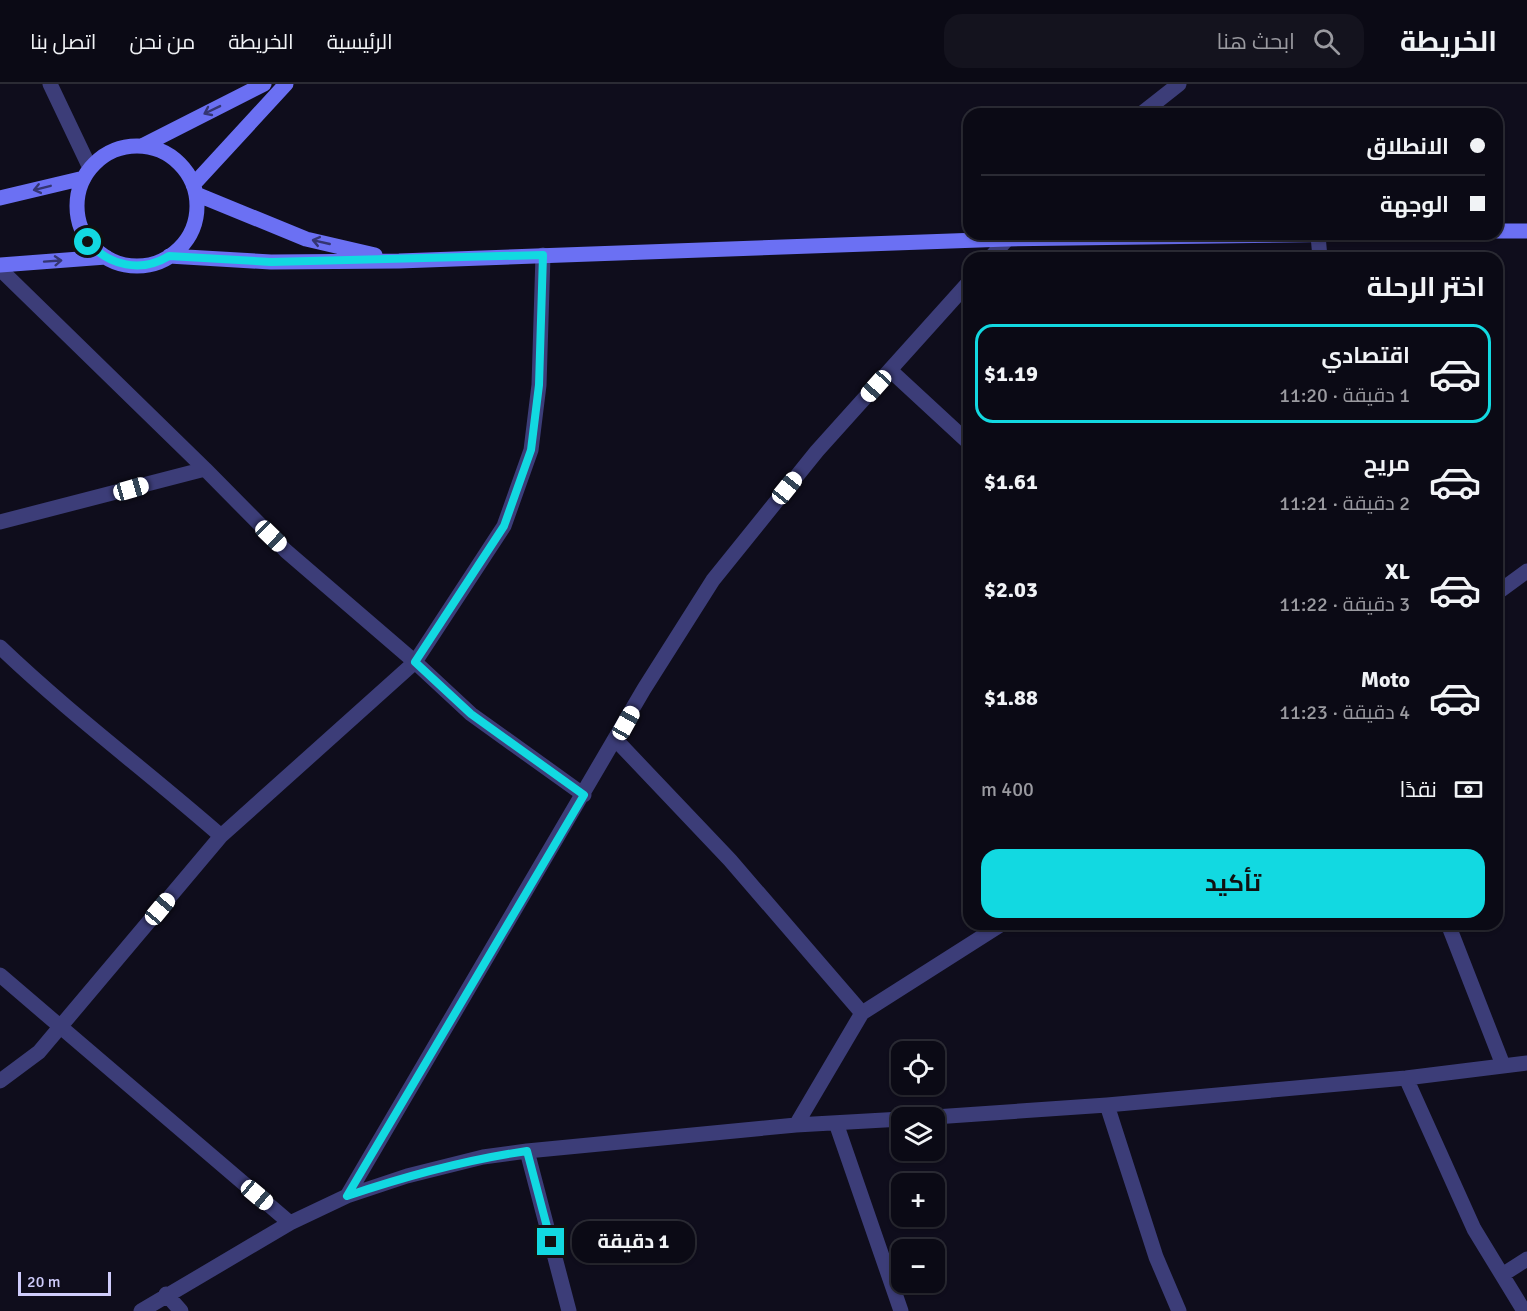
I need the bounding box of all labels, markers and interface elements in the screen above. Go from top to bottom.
search box [944,14,1364,68]
icon: search [1310,25,1343,58]
text: الخريطة [1400,25,1497,59]
text: ابحث هنا [1217,28,1295,55]
text: اتصل بنا [30,29,96,55]
text: من نحن [129,29,195,55]
text: الخريطة [228,29,294,55]
text: الرئيسية [327,29,393,55]
one-way arrow [203,104,221,116]
text: الانطلاق [1366,133,1449,160]
one-way arrow [33,183,52,195]
text: الوجهة [1380,191,1449,218]
route start [74,228,101,255]
one-way arrow [312,236,331,248]
one-way arrow [42,255,62,266]
text: اختر الرحلة [1367,271,1485,304]
text: اقتصادي [1321,342,1410,369]
icon: car [1428,347,1482,401]
text: $1.19 [984,360,1038,387]
car [857,367,895,405]
text: 1 دقيقة · 11:20 [1279,383,1410,408]
text: مريح [1364,450,1410,477]
icon: car [1428,455,1482,509]
car [769,468,805,508]
text: $1.61 [984,468,1038,495]
car [111,475,151,503]
text: 2 دقيقة · 11:21 [1279,491,1410,516]
car [252,517,290,555]
text: XL [1385,558,1410,585]
icon: car [1428,563,1482,617]
text: $2.03 [984,576,1038,603]
text: 3 دقيقة · 11:22 [1279,592,1410,617]
text: Moto [1361,666,1410,693]
icon: car [1428,671,1482,725]
text: $1.88 [984,684,1038,711]
text: 4 دقيقة · 11:23 [1279,700,1410,725]
car [609,703,643,743]
icon: cash [1452,773,1485,806]
text: نقدًا [1399,776,1437,803]
text: 400 m [981,777,1034,802]
button: تأكيد [981,849,1485,918]
car [142,889,178,929]
map controls [891,1041,945,1293]
button: locate [891,1041,945,1095]
button: layers [891,1107,945,1161]
button: + [891,1173,945,1227]
car [237,1177,277,1213]
callout: 1 دقيقة [572,1221,695,1263]
route end [537,1228,564,1255]
text: 1 دقيقة [598,1229,669,1254]
button: − [891,1239,945,1293]
scale bar [18,1269,111,1296]
text: 20 m [27,1272,61,1292]

